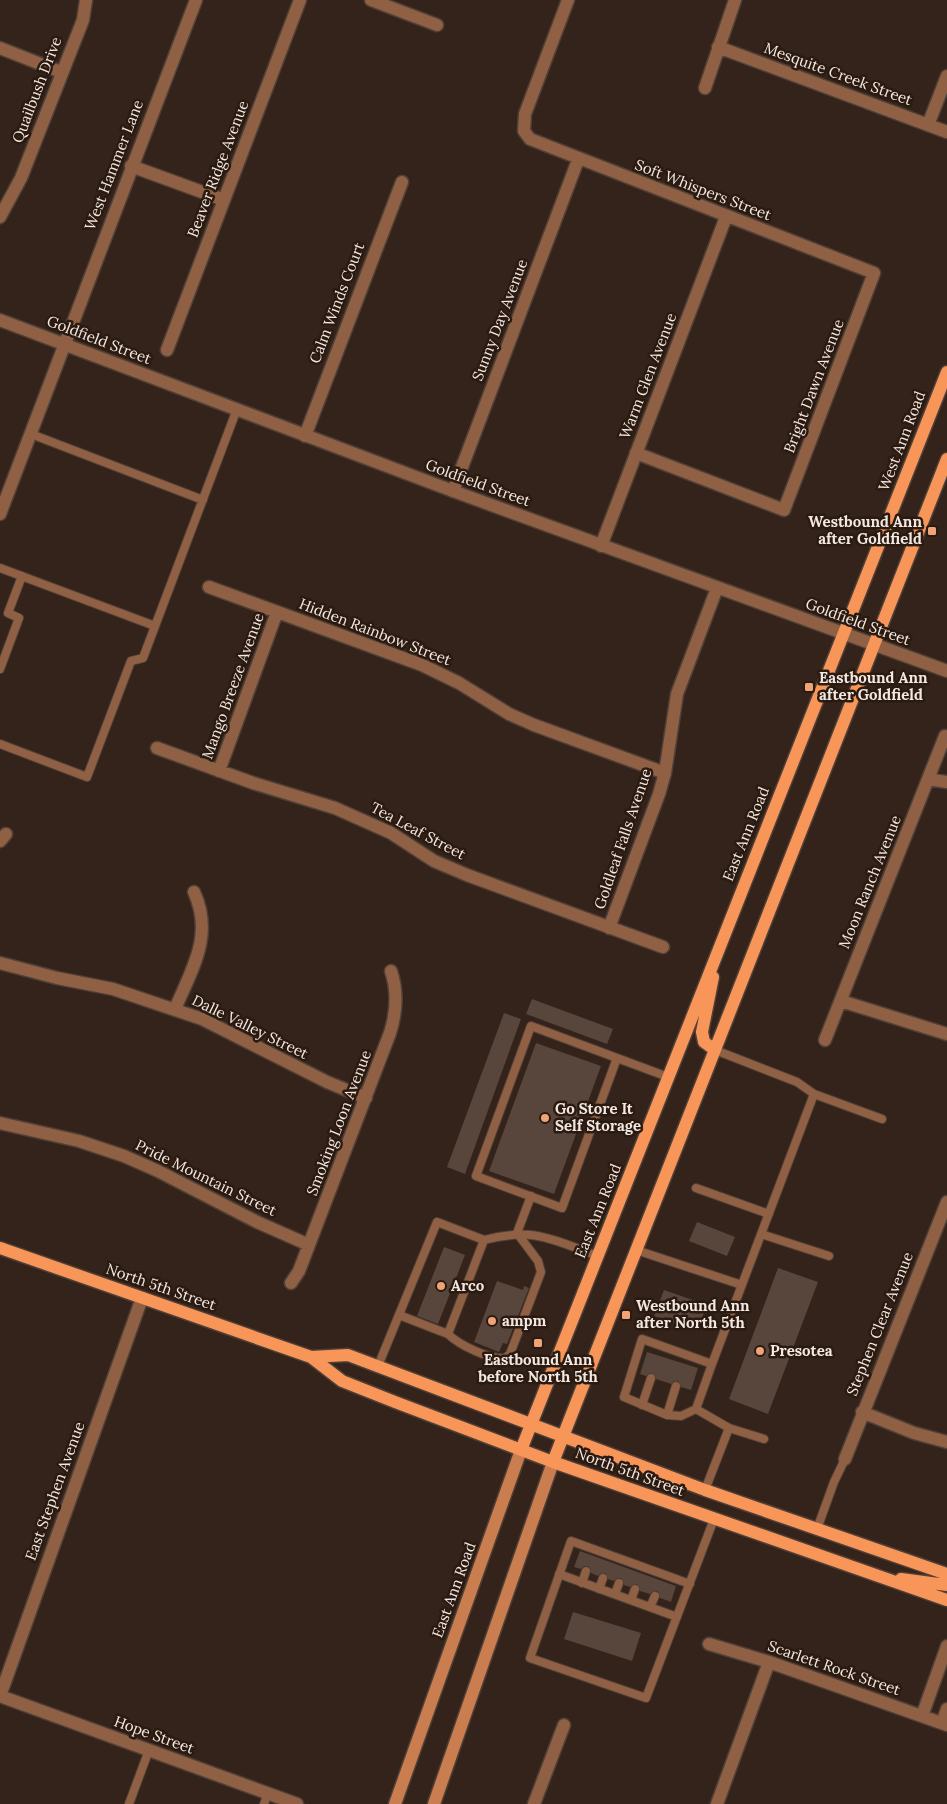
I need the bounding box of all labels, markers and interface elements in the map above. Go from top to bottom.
street label: Quailbush Drive [8,34,65,146]
street label: Mesquite Creek Street [762,38,915,109]
street label: West Hammer Lane [80,97,147,233]
street label: Beaver Ridge Avenue [183,98,252,240]
street label: Soft Whispers Street [632,155,774,224]
street label: Calm Winds Court [305,239,368,366]
street label: Sunny Day Avenue [468,256,531,383]
street label: Warm Glen Avenue [615,310,680,442]
street label: Goldfield Street [44,311,154,368]
street label: Bright Dawn Avenue [779,316,848,455]
street label: West Ann Road [874,388,929,493]
street label: Goldfield Street [423,455,533,510]
place label: Westbound Ann after Goldfield [808,512,922,548]
marker: Westbound Ann after Goldfield [926,525,938,537]
street label: Hidden Rainbow Street [296,594,454,669]
street label: Goldfield Street [803,594,913,649]
street label: Mango Breeze Avenue [197,610,268,761]
place label: Eastbound Ann after Goldfield [819,668,928,704]
marker: Eastbound Ann after Goldfield [803,681,815,693]
street label: Goldleaf Falls Avenue [590,766,656,912]
street label: East Ann Road [718,784,773,884]
street label: Tea Leaf Street [368,798,469,864]
street label: Moon Ranch Avenue [834,812,905,951]
street label: Dalle Valley Street [189,990,312,1063]
street label: Smoking Loon Avenue [302,1047,375,1198]
place label: Go Store It Self Storage [555,1099,641,1135]
marker: Go Store It Self Storage [539,1112,551,1124]
street label: Pride Mountain Street [133,1135,280,1220]
street label: East Ann Road [570,1161,625,1261]
street label: Stephen Clear Avenue [842,1249,917,1398]
street label: North 5th Street [104,1259,219,1314]
place label: Arco [451,1276,485,1295]
marker: Arco [435,1280,447,1292]
place label: Westbound Ann after North 5th [636,1296,750,1332]
marker: Westbound Ann after North 5th [620,1309,632,1321]
place label: ampm [502,1311,547,1330]
marker: ampm [486,1315,498,1327]
marker: Eastbound Ann before North 5th [532,1337,544,1349]
place label: Presotea [770,1341,833,1360]
marker: Presotea [754,1345,766,1357]
place label: Eastbound Ann before North 5th [477,1350,599,1386]
street label: East Stephen Avenue [21,1419,88,1563]
street label: North 5th Street [573,1443,688,1500]
street label: East Ann Road [427,1540,480,1640]
street label: Scarlett Rock Street [765,1636,903,1699]
street label: Hope Street [112,1711,197,1758]

